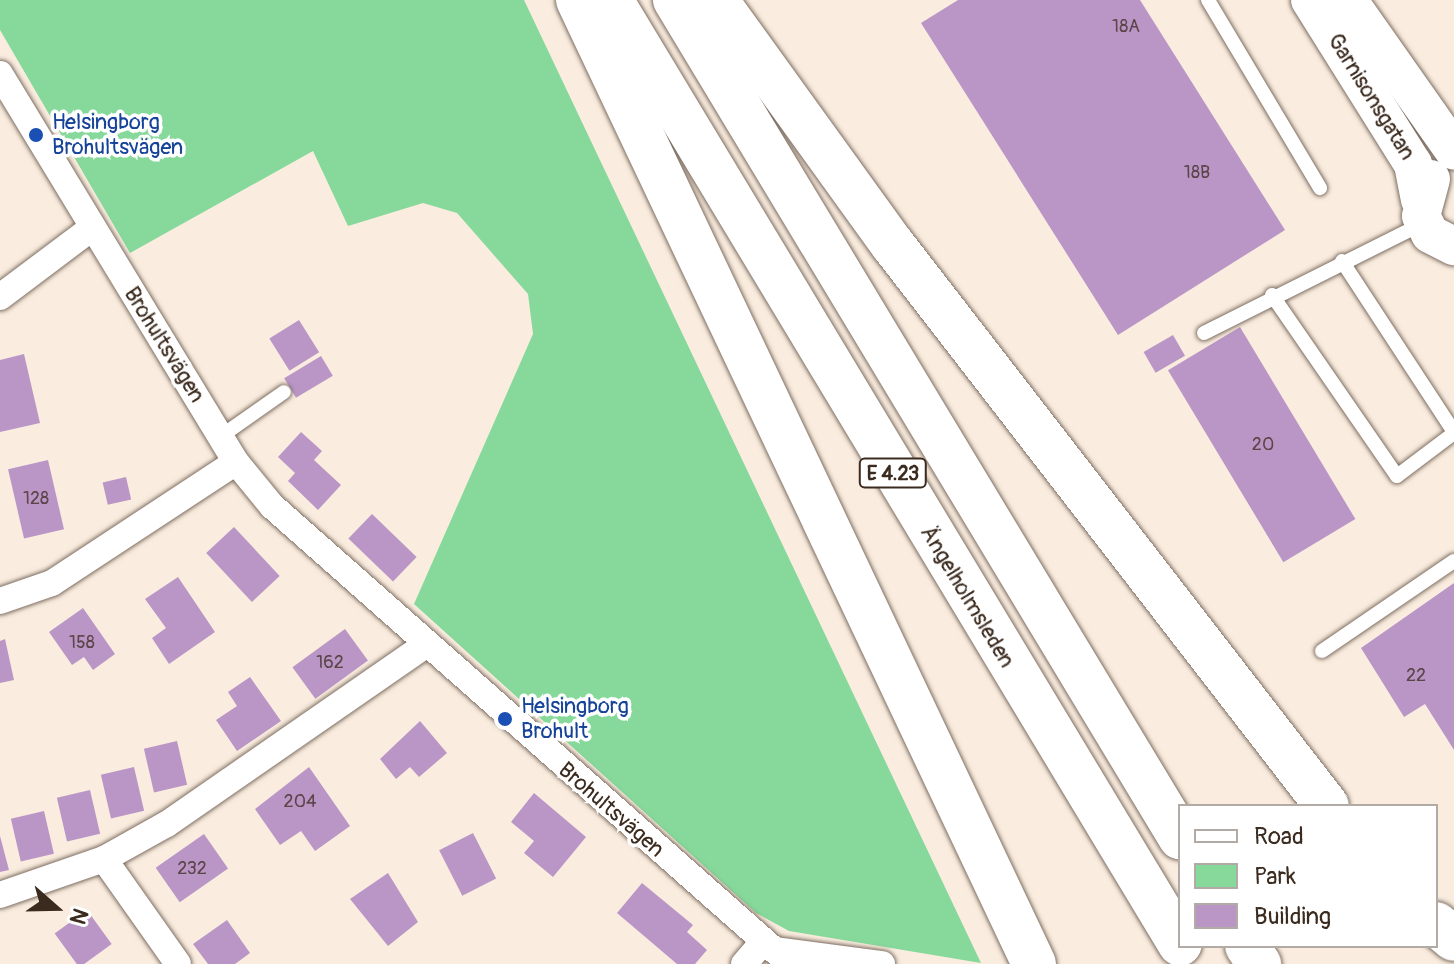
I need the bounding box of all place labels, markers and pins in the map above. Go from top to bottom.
place label: Helsingborg Brohultsvägen [52,109,183,160]
marker: Helsingborg Brohultsvägen [27,126,45,144]
place label: Helsingborg Brohult [521,693,629,744]
marker: Helsingborg Brohult [496,710,514,728]

